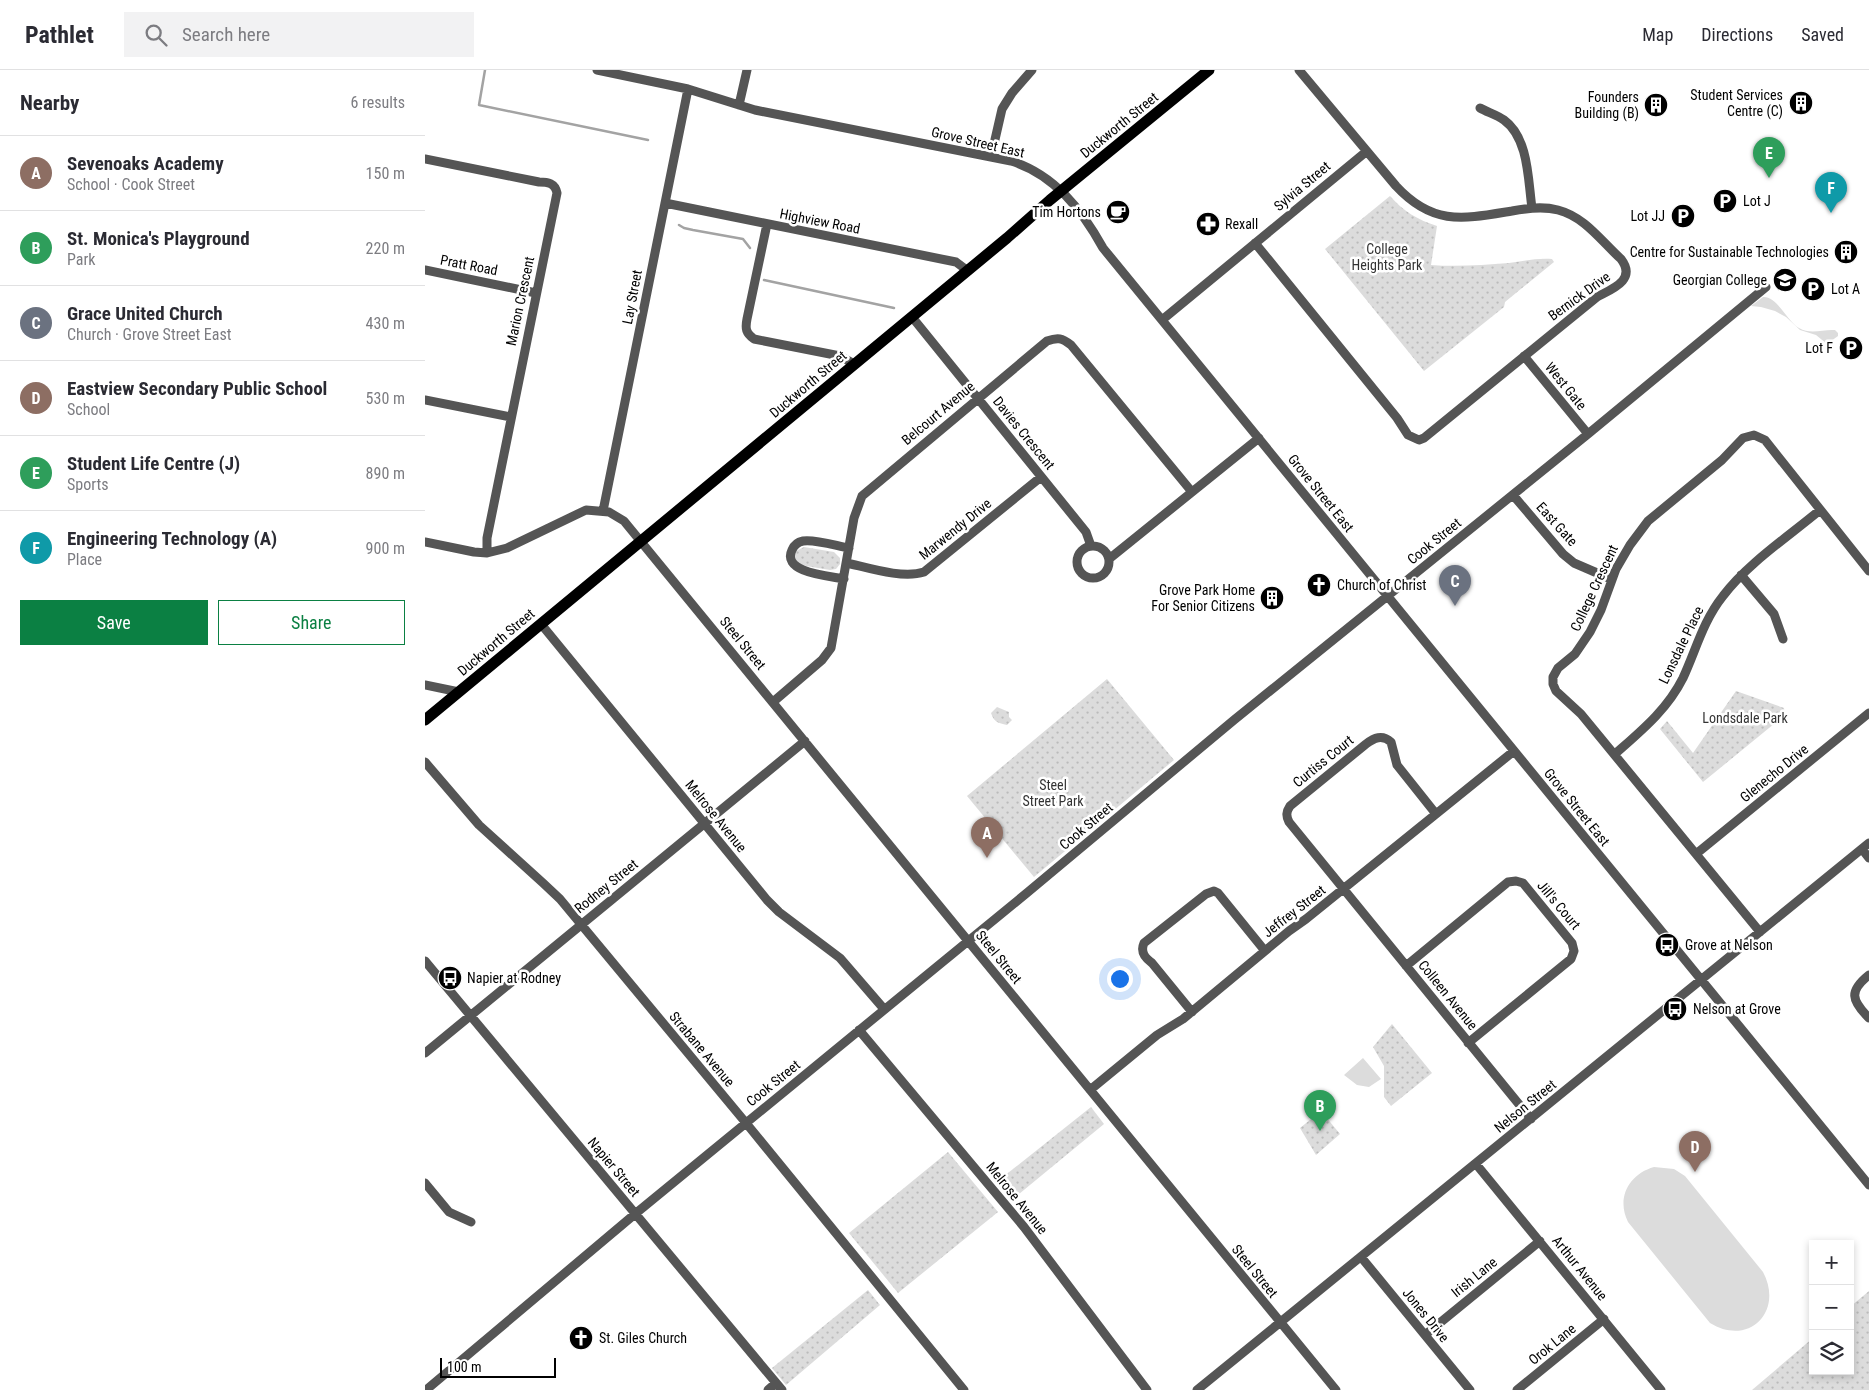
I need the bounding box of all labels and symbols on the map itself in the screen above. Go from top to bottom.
place label: Student Services Centre (C) [1690,87,1783,120]
street label: Duckworth Street [1077,89,1161,161]
place label: Founders Building (B) [1575,89,1639,122]
building icon: Student Services Centre (C) [1788,90,1814,116]
building icon: Founders Building (B) [1643,92,1669,118]
street label: Grove Street East [930,123,1026,161]
pin: E [1753,137,1785,178]
street label: Sylvia Street [1271,158,1333,214]
pin: F [1815,172,1847,213]
parking icon: Lot J [1712,188,1738,214]
place label: Lot J [1743,193,1771,209]
cafe icon: Tim Hortons [1105,199,1131,225]
parking icon: Lot JJ [1670,203,1696,229]
place label: Tim Hortons [1032,204,1101,220]
street label: Highview Road [778,205,862,237]
place label: Lot JJ [1630,208,1665,224]
pharmacy icon: Rexall [1195,211,1221,237]
place label: Rexall [1225,216,1258,232]
building icon: Centre for Sustainable Technologies [1833,239,1859,265]
park label: College Heights Park [1352,241,1423,273]
place label: Centre for Sustainable Technologies [1630,244,1829,260]
street label: Pratt Road [439,252,499,278]
street label: Marion Crescent [503,255,537,347]
school or university icon: Georgian College [1772,267,1798,293]
street label: Lay Street [619,268,645,326]
street label: Bernick Drive [1545,268,1613,324]
place label: Georgian College [1673,272,1767,288]
parking icon: Lot A [1800,276,1826,302]
place label: Lot A [1831,281,1860,297]
parking icon: Lot F [1838,335,1864,361]
place label: Lot F [1805,340,1833,356]
street label: Duckworth Street [766,347,850,421]
street label: West Gate [1542,359,1590,413]
street label: Belcourt Avenue [898,378,978,448]
street label: Davies Crescent [990,393,1058,473]
street label: Grove Street East [1285,451,1357,535]
street label: Marwendy Drive [916,495,995,563]
street label: East Gate [1533,499,1581,549]
street label: Cook Street [1404,515,1464,567]
street label: College Crescent [1567,542,1621,634]
pin: C [1439,565,1471,606]
church icon: Church of Christ [1306,572,1332,598]
place label: Church of Christ [1337,577,1426,593]
place label: Grove Park Home For Senior Citizens [1151,582,1255,614]
building icon: Grove Park Home For Senior Citizens [1259,585,1285,611]
street label: Lonsdale Place [1655,603,1707,686]
street label: Duckworth Street [454,605,538,679]
street label: Steel Street [717,613,769,673]
park label: Londsdale Park [1702,710,1788,726]
street label: Curtiss Court [1290,732,1356,790]
street label: Glenecho Drive [1737,740,1812,805]
street label: Grove Street East [1541,765,1613,849]
street label: Melrose Avenue [682,777,750,856]
park label: Steel Street Park [1023,777,1084,809]
street label: Cook Street [1056,799,1116,853]
pin: A [971,817,1003,858]
street label: Rodney Street [571,856,641,916]
street label: Jill's Court [1534,877,1584,933]
street label: Jeffrey Street [1260,882,1328,940]
street label: Steel Street [973,927,1025,987]
bus stop icon: Grove at Nelson [1654,932,1680,958]
place label: Grove at Nelson [1685,937,1773,953]
street label: Colleen Avenue [1415,957,1481,1033]
bus stop icon: Napier at Rodney [437,965,463,991]
your location [1107,966,1133,992]
place label: Napier at Rodney [467,970,561,986]
bus stop icon: Nelson at Grove [1662,996,1688,1022]
place label: Nelson at Grove [1693,1001,1781,1017]
street label: Strabane Avenue [666,1008,738,1090]
street label: Cook Street [743,1057,803,1109]
street label: Nelson Street [1491,1076,1559,1136]
pin: B [1304,1090,1336,1131]
pin: D [1679,1131,1711,1172]
street label: Napier Street [585,1134,643,1200]
street label: Melrose Avenue [983,1159,1051,1238]
street label: Arthur Avenue [1549,1233,1611,1304]
street label: Steel Street [1229,1241,1281,1301]
street label: Irish Lane [1448,1254,1500,1300]
street label: Jones Drive [1399,1285,1453,1346]
street label: Orok Lane [1525,1320,1579,1368]
church icon: St. Giles Church [568,1325,594,1351]
place label: St. Giles Church [599,1330,687,1346]
scale bar [440,1355,556,1378]

